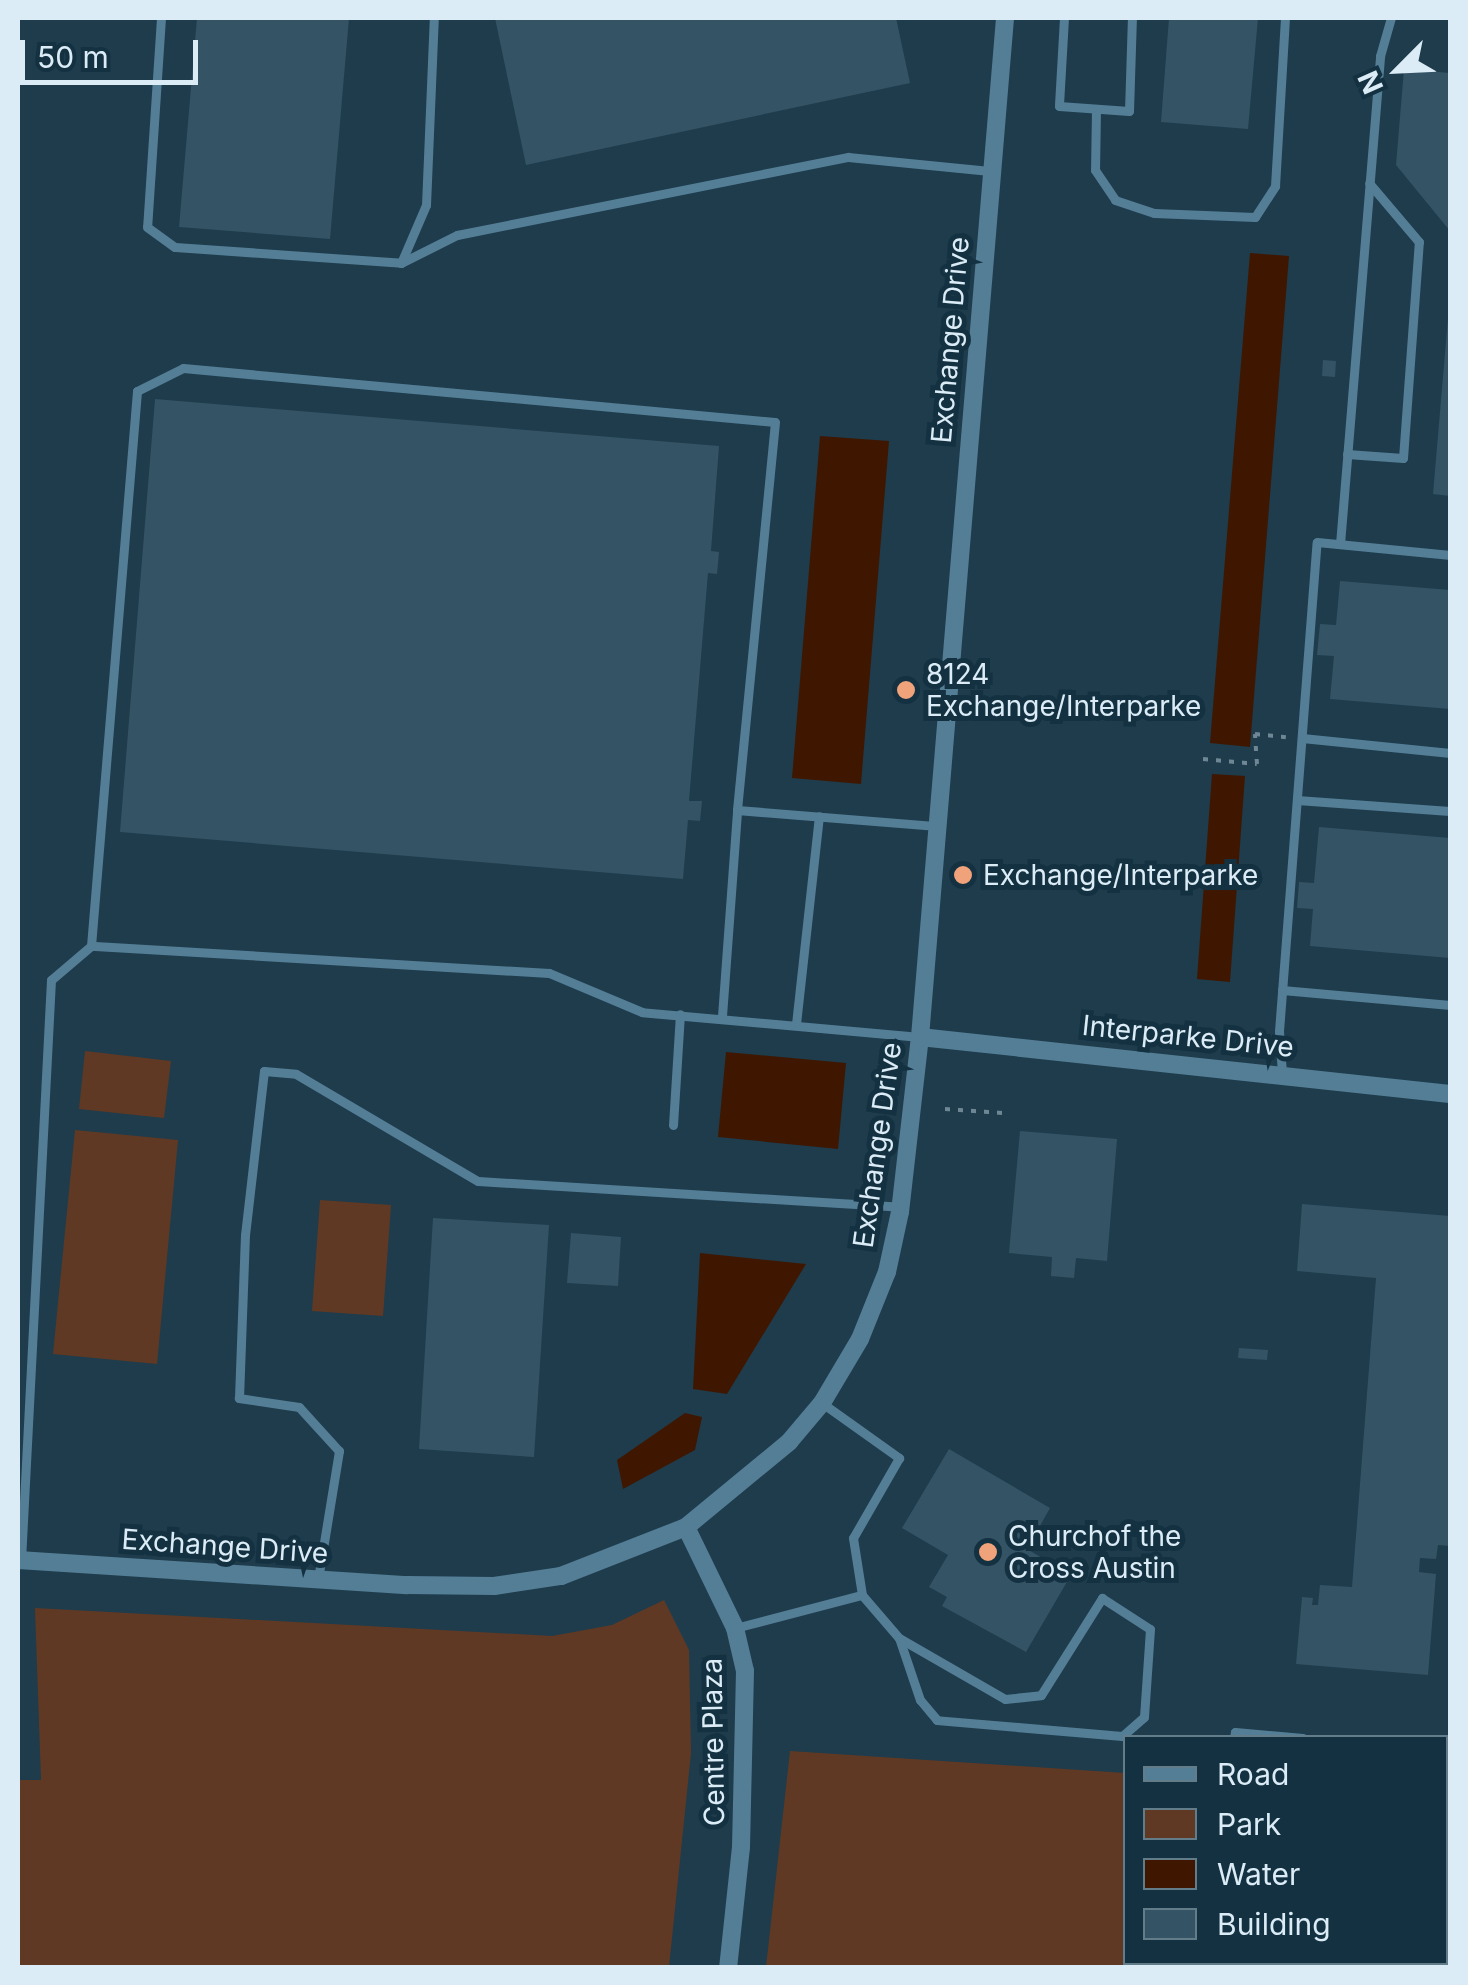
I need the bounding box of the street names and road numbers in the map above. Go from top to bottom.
street label: Exchange Drive [924,235,976,445]
street label: Interparke Drive [1080,1008,1296,1064]
street label: Exchange Drive [846,1040,908,1250]
street label: Exchange Drive [121,1522,329,1570]
street label: Centre Plaza [695,1658,731,1826]

